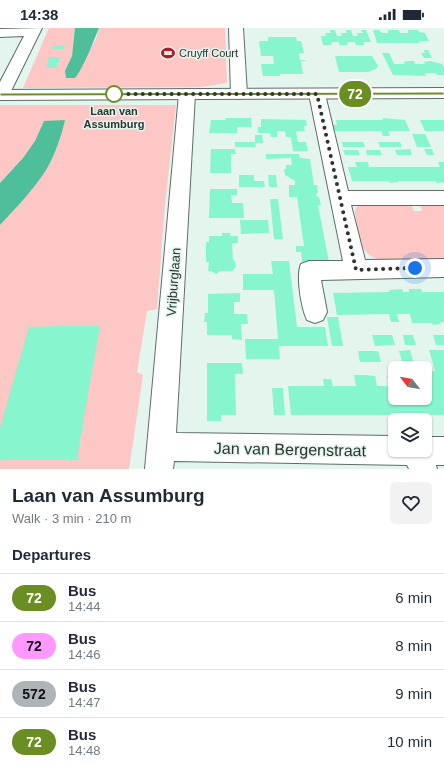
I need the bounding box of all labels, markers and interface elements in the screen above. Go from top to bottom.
text: 14:38 [20,6,58,23]
sports icon: Cruyff Court [160,45,176,61]
place label: Cruyff Court [179,47,238,59]
line badge: 72 [337,81,373,107]
marker: Laan van Assumburg [105,85,123,103]
text: 72 [347,86,363,102]
place label: Laan van Assumburg [83,105,145,130]
street label: Vrijburglaan [164,247,183,317]
your location [405,258,425,278]
north arrow [388,361,432,405]
map controls [388,361,432,457]
button: layers [388,413,432,457]
street label: Jan van Bergenstraat [214,440,367,459]
button: heart [390,482,432,524]
text: Laan van Assumburg [12,485,205,506]
text: Walk · 3 min · 210 m [12,511,131,526]
text: Departures [12,546,91,563]
text: Bus [68,582,96,599]
text: 6 min [395,589,432,606]
text: 72 [26,590,42,606]
text: 14:44 [68,599,101,614]
text: Bus [68,630,96,647]
text: 8 min [395,637,432,654]
text: 72 [26,638,42,654]
text: 14:46 [68,647,101,662]
text: Bus [68,678,96,695]
text: 9 min [395,685,432,702]
text: 572 [22,686,46,702]
text: 14:47 [68,695,101,710]
text: Bus [68,726,96,743]
text: 10 min [387,733,432,750]
text: 72 [26,734,42,750]
text: 14:48 [68,743,101,758]

